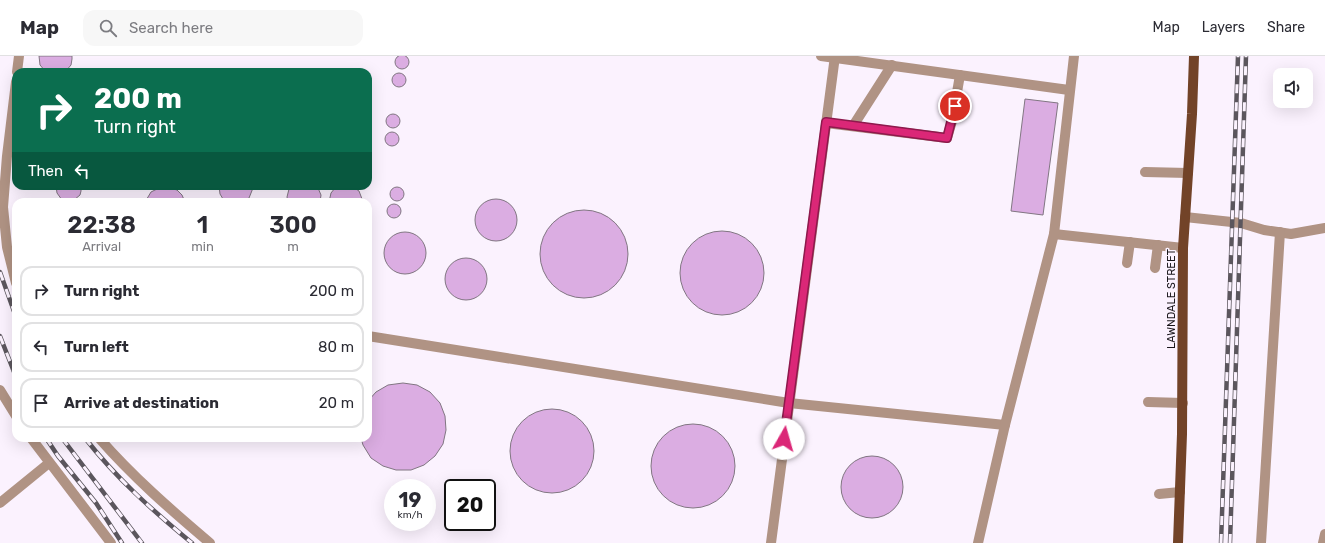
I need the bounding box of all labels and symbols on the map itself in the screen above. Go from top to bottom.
pin [938,89,972,123]
street label: LAWNDALE STREET [1165,248,1178,349]
position arrow [763,418,805,460]
speed limit sign: 20 [444,479,496,531]

